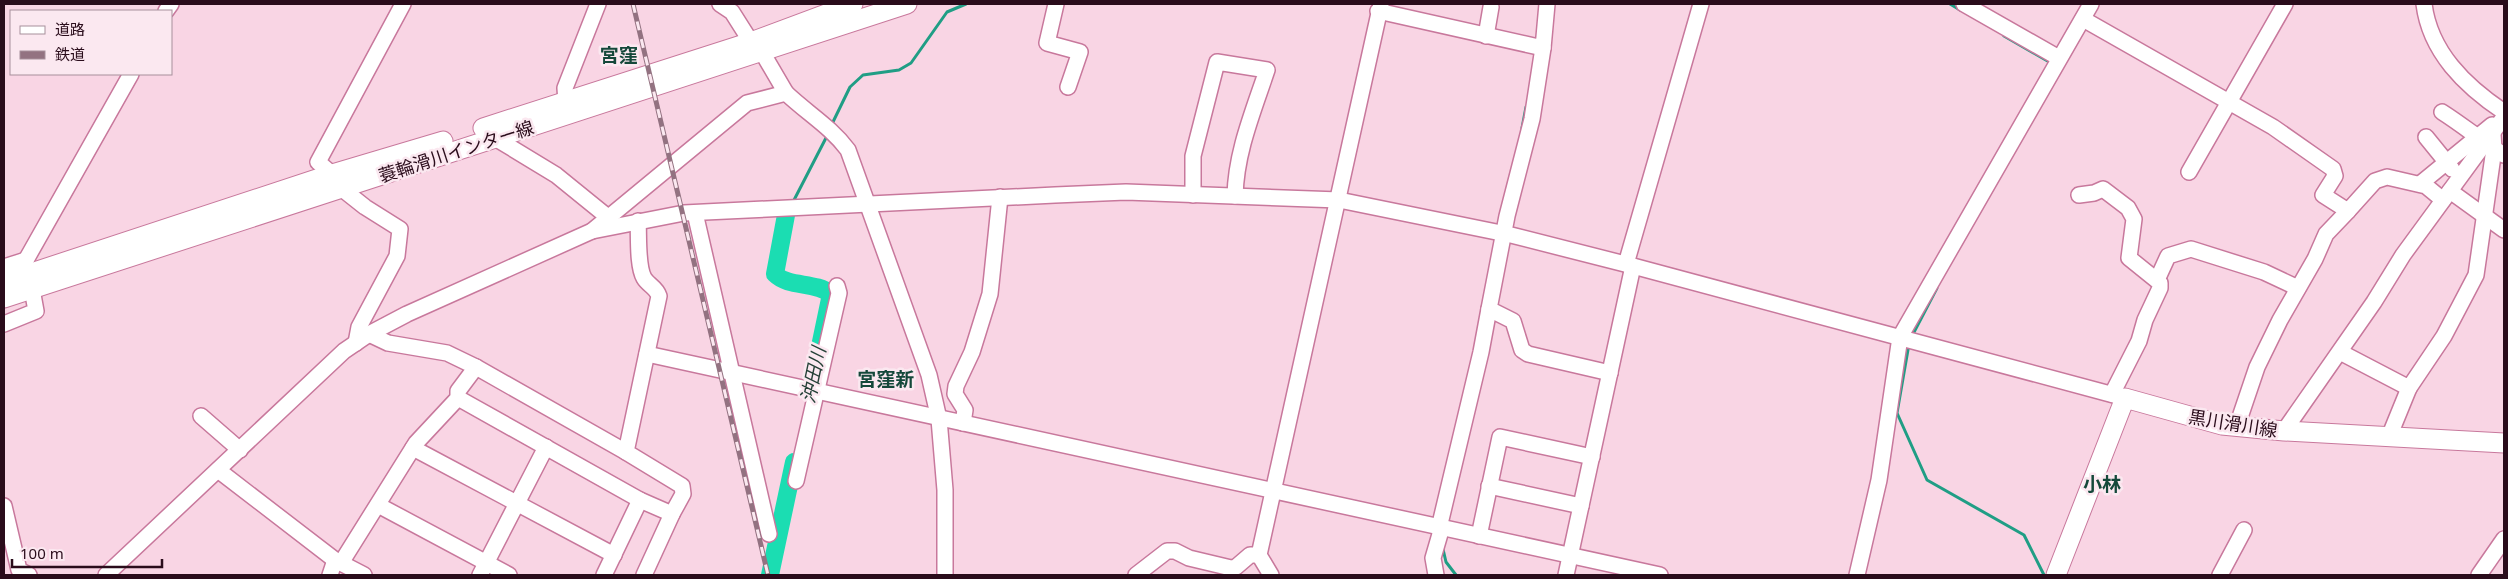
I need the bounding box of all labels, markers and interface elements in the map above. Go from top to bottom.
legend [10,10,172,75]
text: 道路 [55,19,85,39]
district label: 宮窪 [600,42,638,68]
text: 鉄道 [55,44,85,64]
street label: 蓑輪滑川インター線 [375,115,537,187]
water label: 沖田川 [794,342,832,406]
district label: 宮窪新 [857,366,915,392]
street label: 黒川滑川線 [2187,404,2279,442]
district label: 小林 [2083,471,2121,497]
scale bar [12,536,162,568]
text: 100 m [20,543,64,563]

